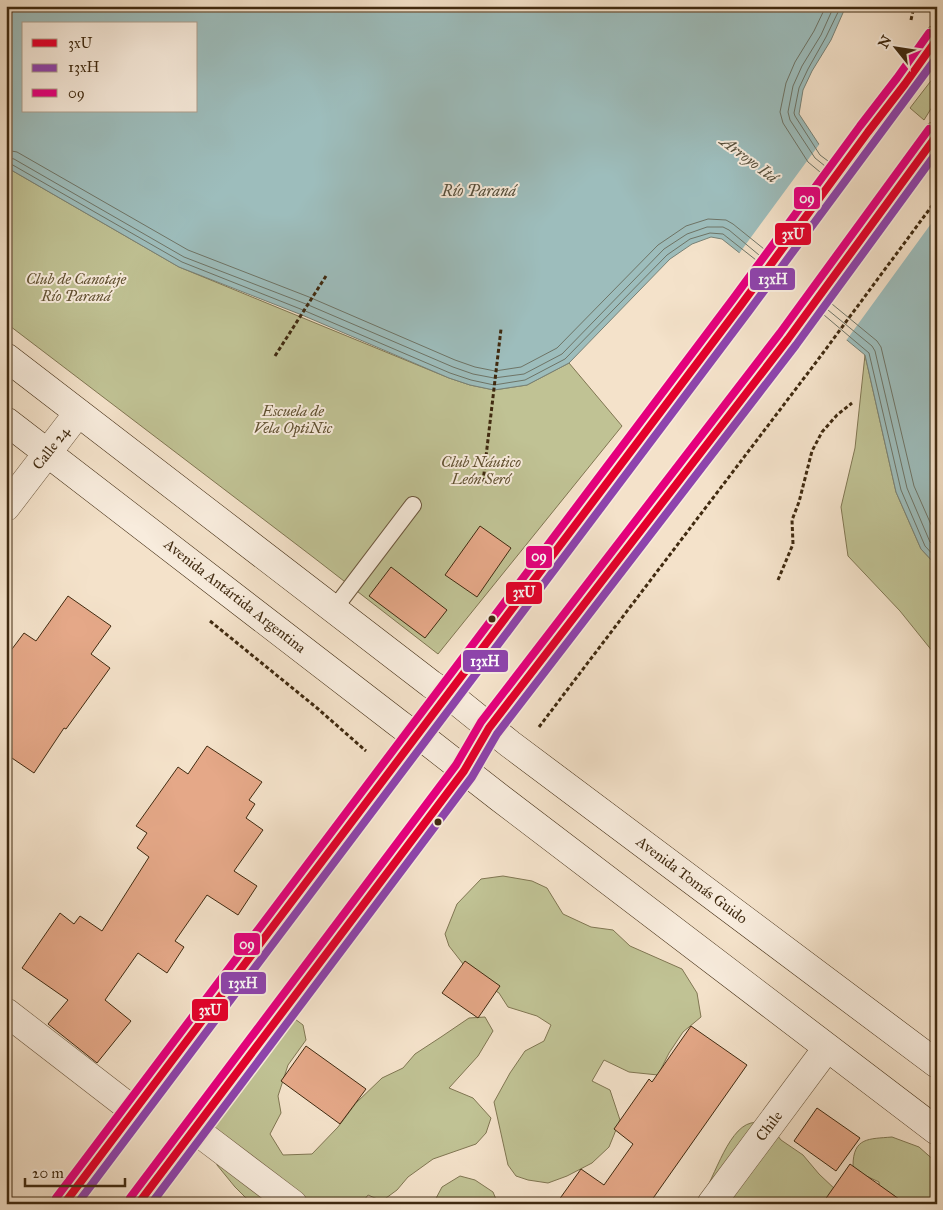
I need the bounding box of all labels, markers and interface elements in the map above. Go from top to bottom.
legend [22,22,198,112]
north arrow [870,22,920,72]
text: N [875,32,896,51]
text: 3xU [68,34,92,52]
text: 13xH [68,58,100,76]
text: 09 [68,84,85,102]
water label: Arroyo Itá [715,130,783,188]
water label: Río Paraná [441,181,519,200]
line badge: 09 [793,186,821,210]
text: 09 [799,190,815,208]
line badge: 3xU [774,222,812,246]
text: 3xU [782,226,805,244]
line badge: 13xH [749,267,796,291]
park label: Club de Canotaje Río Paraná [26,270,126,305]
text: 13xH [758,271,788,289]
park label: Escuela de Vela OptiNic [254,402,333,438]
street label: Calle 24 [29,422,74,473]
park label: Club Náutico León Seró [441,453,521,488]
street label: Avenida Antártida Argentina [160,534,310,657]
line badge: 09 [525,545,553,569]
text: 09 [531,548,547,566]
line badge: 3xU [505,581,543,605]
text: 3xU [513,584,536,602]
unlabelled marker [487,614,497,624]
line badge: 13xH [462,649,509,673]
text: 13xH [470,653,500,671]
unlabelled marker [433,817,443,827]
street label: Avenida Tomás Guido [632,832,751,928]
line badge: 09 [233,932,261,956]
text: 09 [239,936,255,954]
line badge: 13xH [220,971,267,995]
text: 13xH [228,975,258,993]
line badge: 3xU [191,998,229,1022]
text: 3xU [199,1002,222,1020]
street label: Chile [752,1107,786,1145]
scale bar [25,1155,125,1187]
text: 20 m [32,1164,64,1182]

